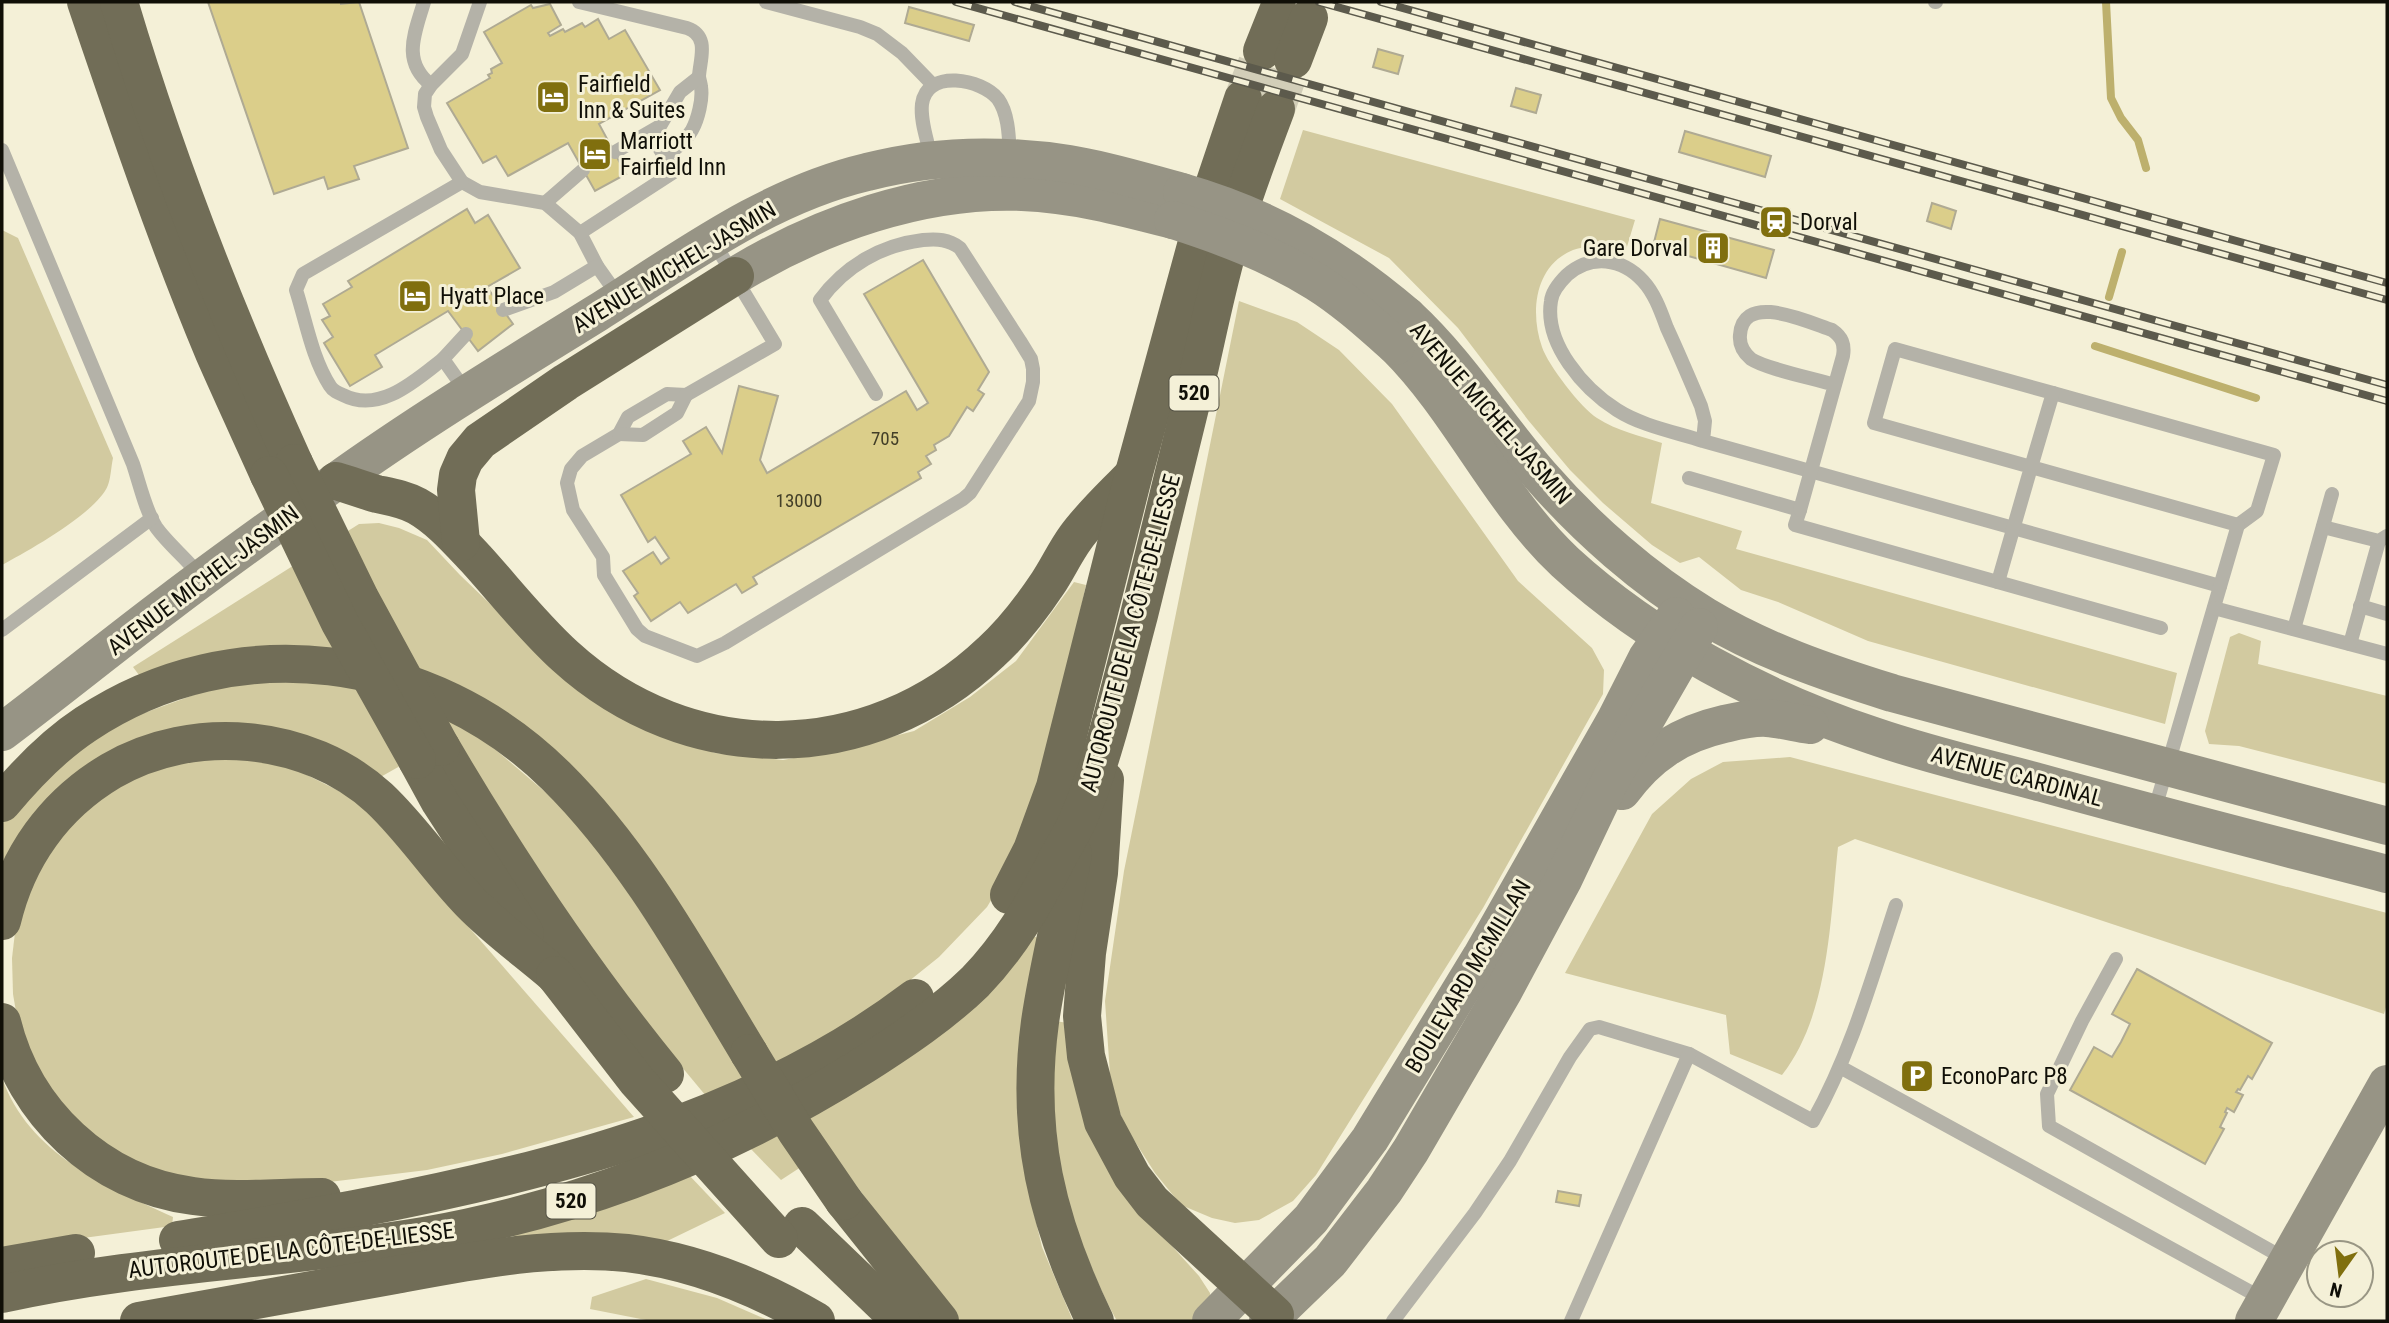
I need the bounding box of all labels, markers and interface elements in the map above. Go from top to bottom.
place label: Fairfield Inn & Suites [578,71,686,124]
hotel icon: Fairfield Inn & Suites [534,78,572,116]
place label: Marriott Fairfield Inn [620,128,726,181]
hotel icon: Marriott Fairfield Inn [576,135,614,173]
street label: AVENUE MICHEL-JASMIN [568,196,781,339]
station icon: Dorval [1757,203,1795,241]
place label: Dorval [1800,209,1858,236]
building icon: Gare Dorval [1694,229,1732,267]
place label: Gare Dorval [1583,235,1688,262]
hotel icon: Hyatt Place [396,277,434,315]
place label: Hyatt Place [440,283,544,310]
street label: AVENUE MICHEL-JASMIN [1404,317,1577,510]
road number: 520 [1170,376,1218,410]
house number: 705 [871,427,899,450]
street label: AUTOROUTE DE LA CÔTE-DE-LIESSE [1074,471,1186,795]
house number: 13000 [776,489,822,512]
street label: AVENUE MICHEL-JASMIN [102,500,304,661]
street label: AVENUE CARDINAL [1928,741,2106,812]
street label: BOULEVARD MCMILLAN [1400,875,1537,1078]
parking icon: EconoParc P8 [1898,1057,1936,1095]
place label: EconoParc P8 [1941,1063,2068,1090]
road number: 520 [546,1184,596,1218]
street label: AUTOROUTE DE LA CÔTE-DE-LIESSE [127,1216,455,1284]
north arrow [2305,1239,2375,1309]
text: N [2328,1277,2344,1303]

